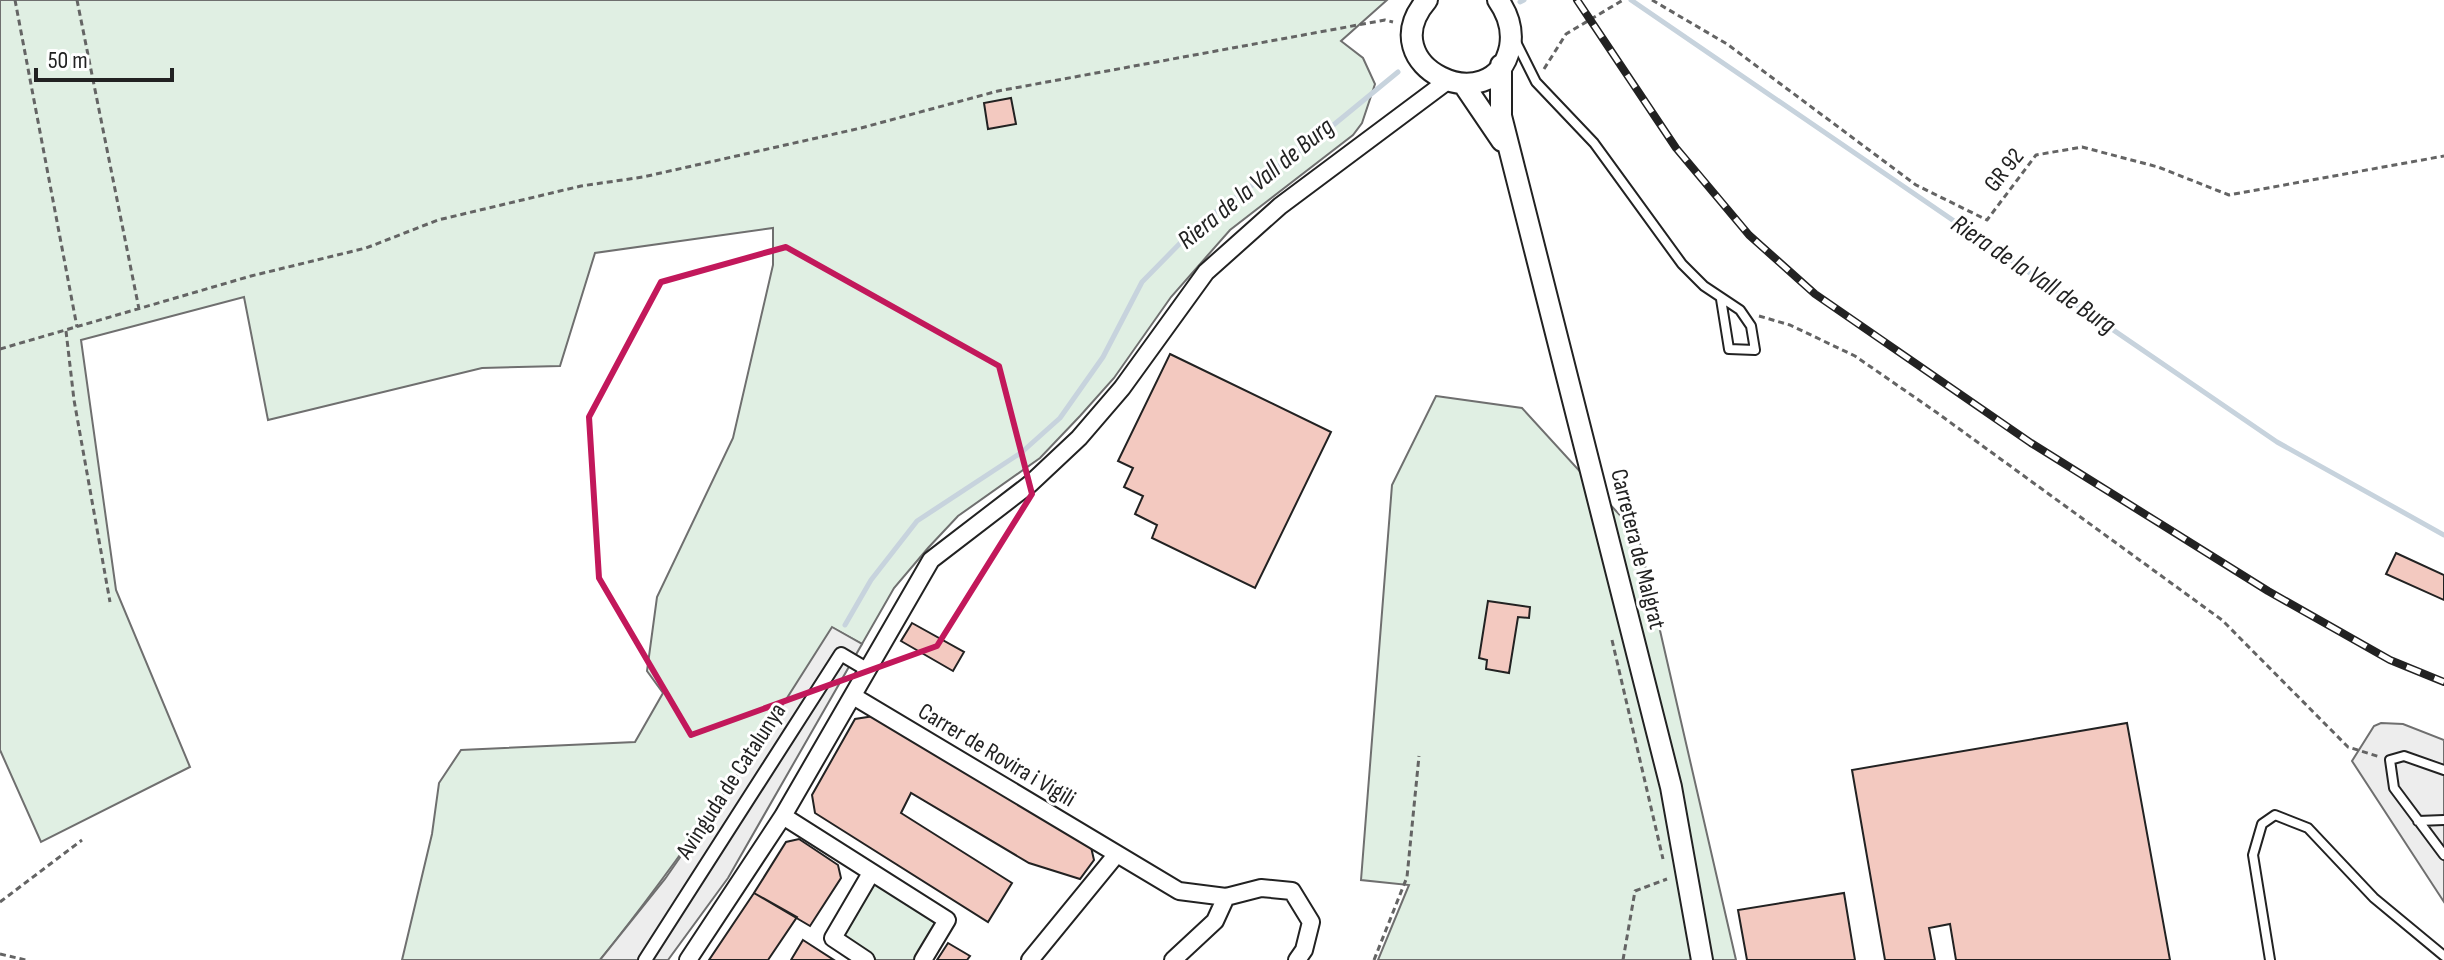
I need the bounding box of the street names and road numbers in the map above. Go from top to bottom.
street label: GR 92 [1978,142,2030,198]
street label: Carretera de Malgrat [1604,466,1672,632]
street label: Carrer de Rovira i Vigili [913,697,1081,813]
street label: Avinguda de Catalunya [669,698,792,865]

